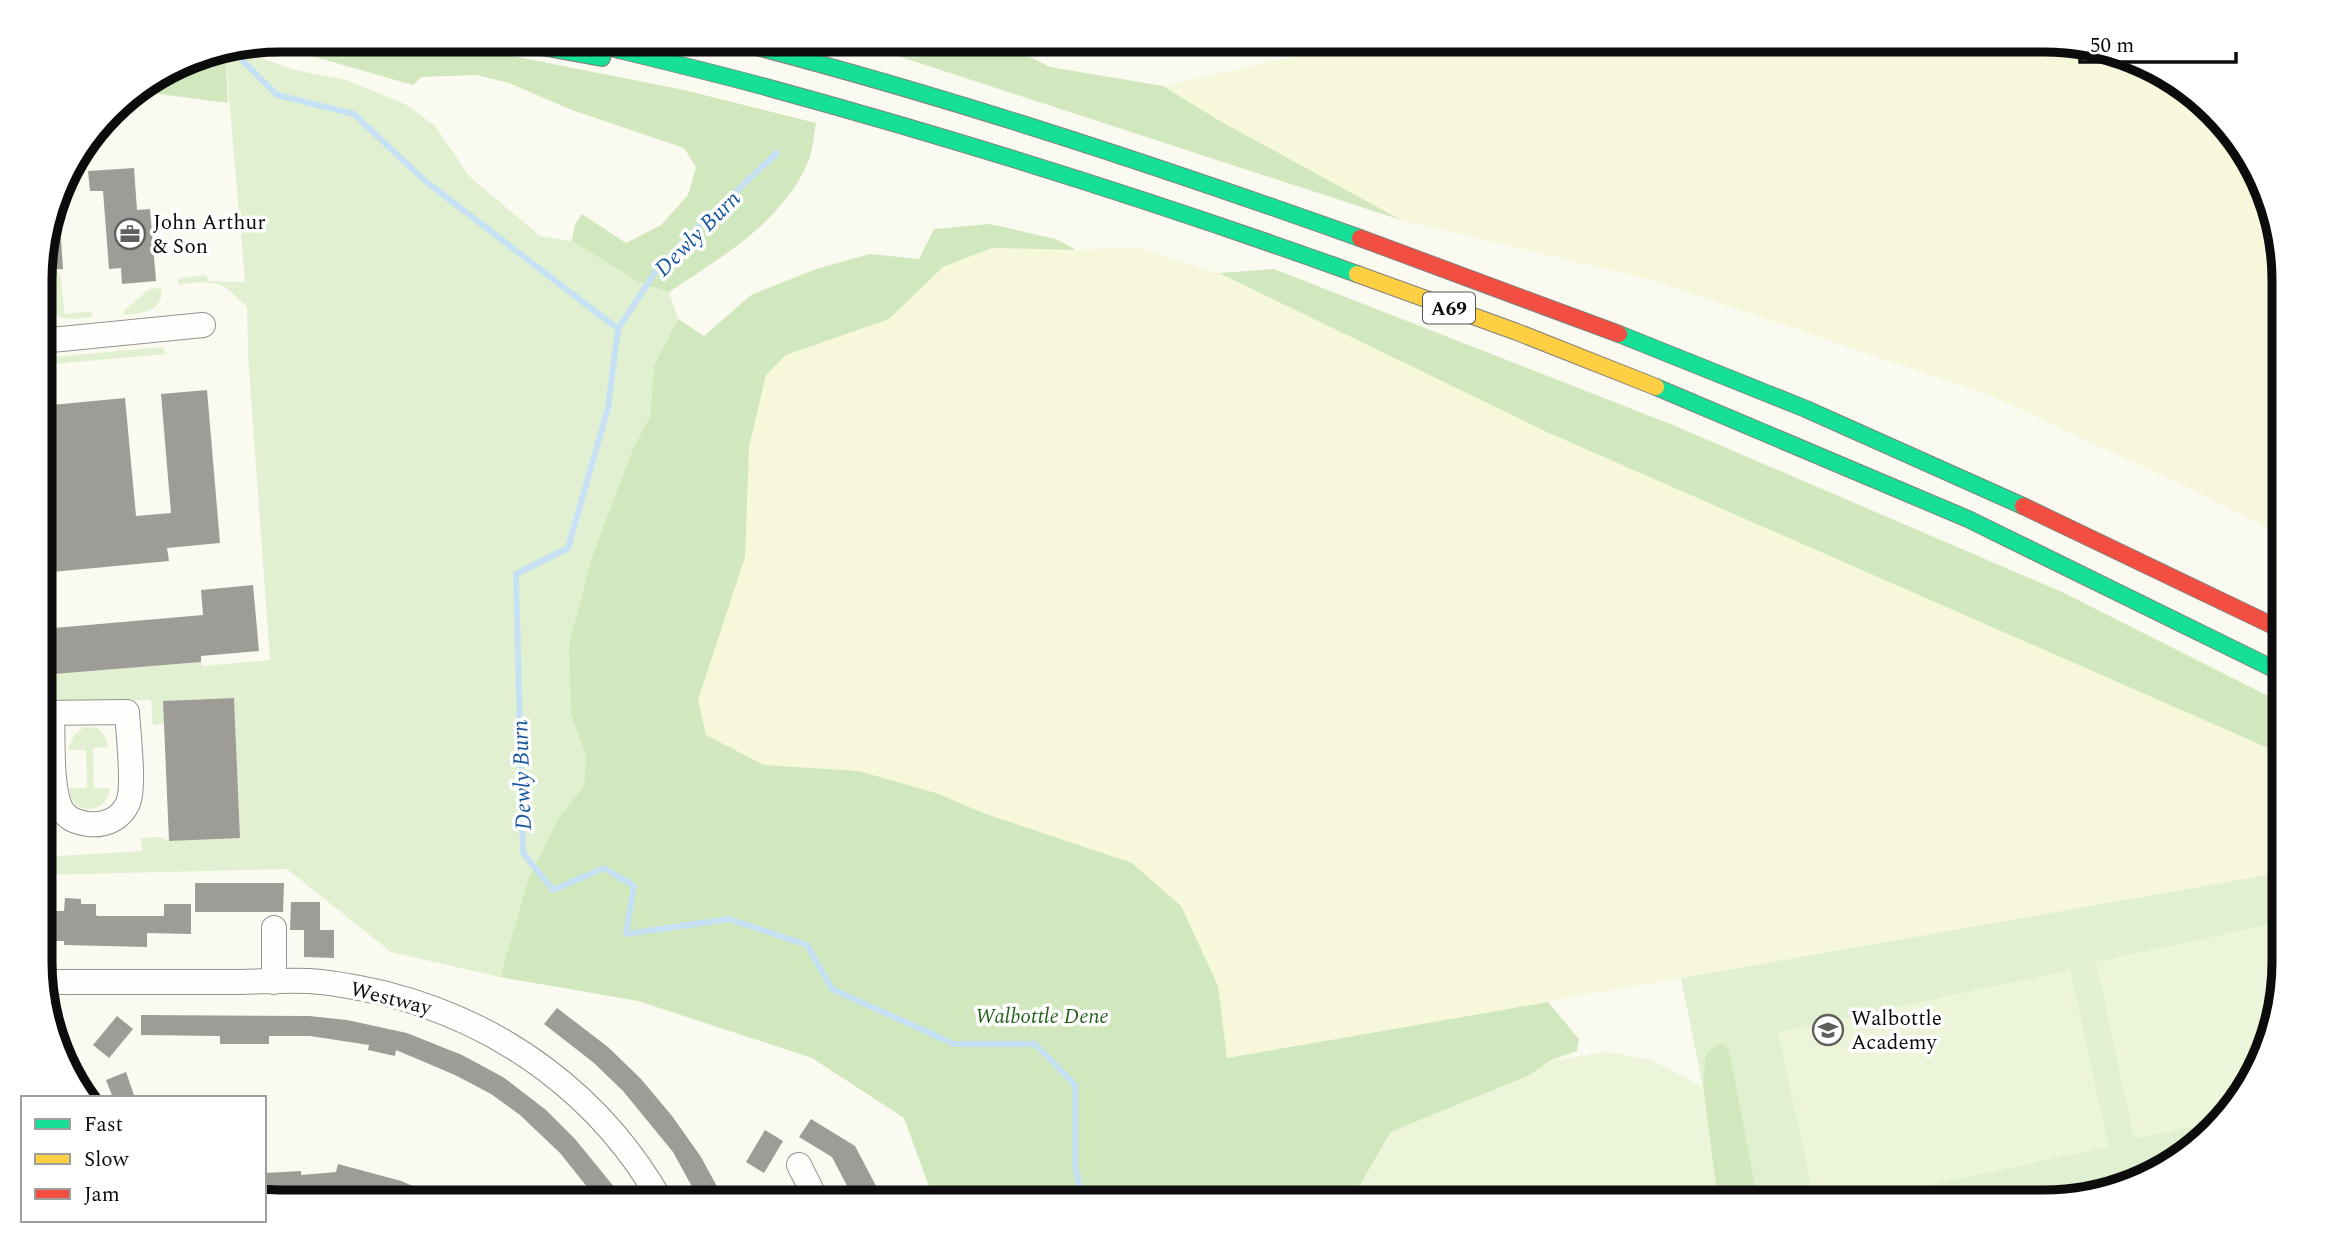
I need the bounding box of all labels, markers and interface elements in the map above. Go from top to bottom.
scale bar [2080,21,2236,65]
text: 50 m [2090,30,2134,62]
water label: Dewly Burn [647,183,750,286]
place label: John Arthur & Son [153,207,266,263]
office icon: John Arthur & Son [113,217,147,251]
road number: A69 [1423,292,1475,324]
water label: Dewly Burn [503,719,542,831]
street label: Westway [347,973,436,1025]
park label: Walbottle Dene [975,1001,1109,1033]
place label: Walbottle Academy [1851,1003,1942,1059]
school or university icon: Walbottle Academy [1811,1013,1845,1047]
legend [21,1096,266,1222]
text: Fast [84,1109,123,1141]
text: Slow [84,1144,130,1176]
text: Jam [84,1179,120,1211]

